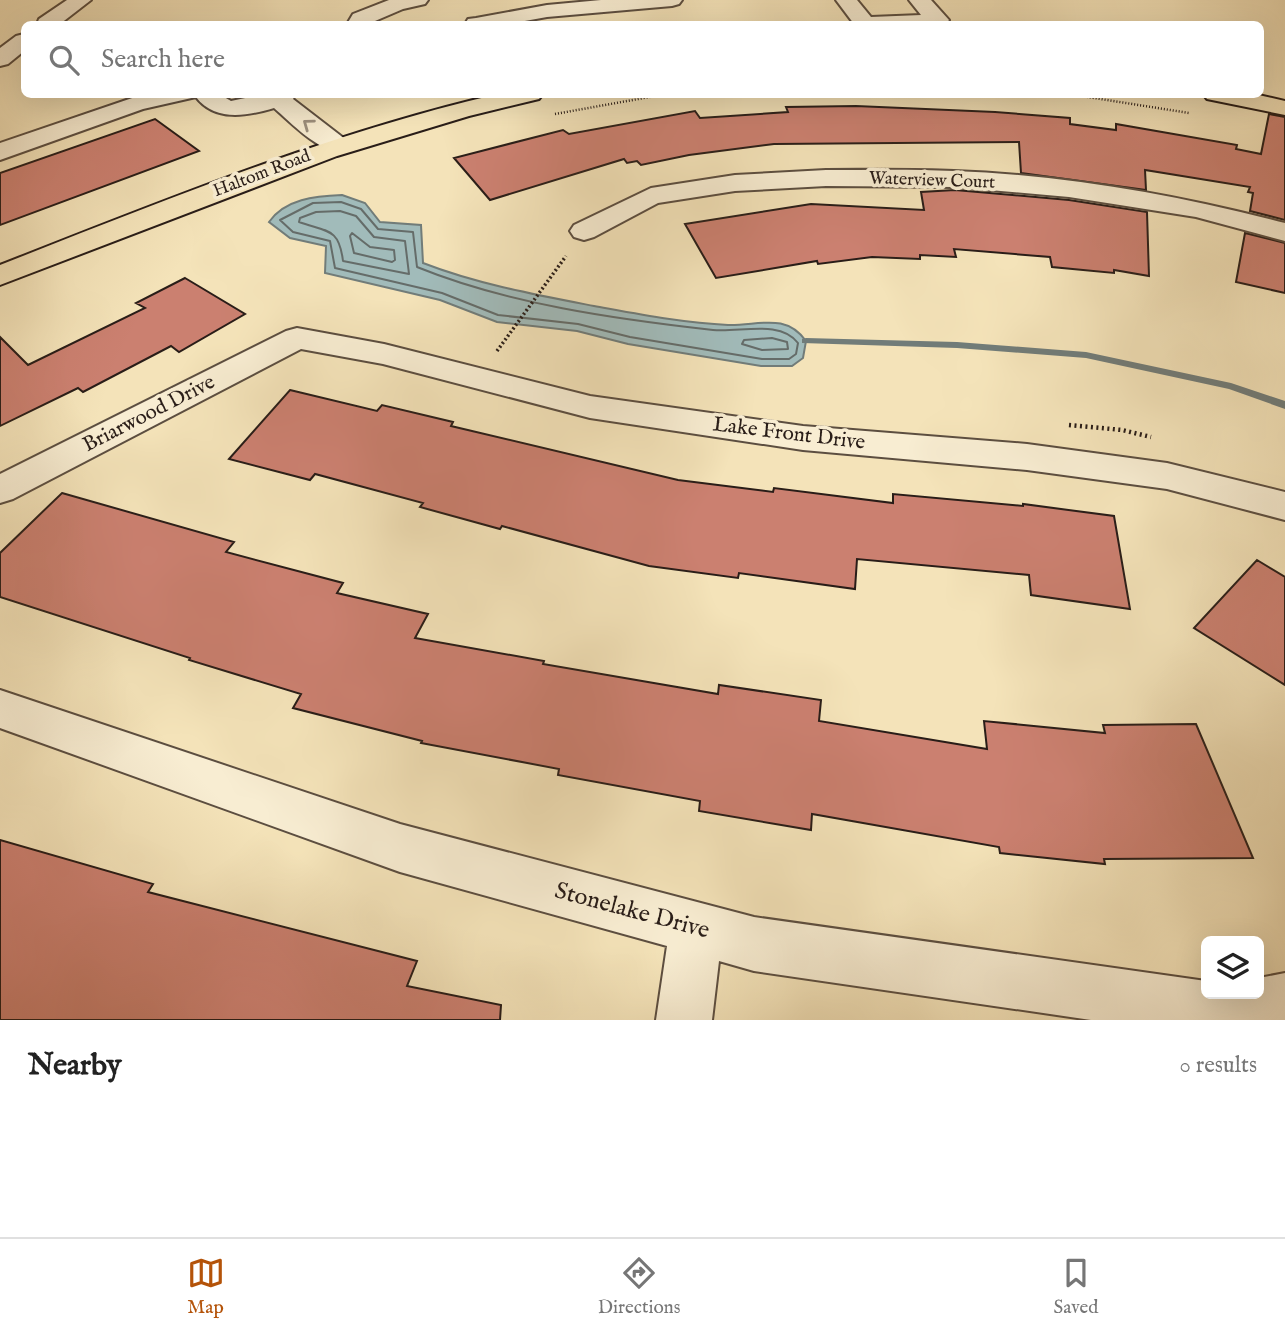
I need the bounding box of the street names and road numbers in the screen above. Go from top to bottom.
street label: Haltom Road [210,145,314,203]
street label: Waterview Court [869,167,995,195]
street label: Briarwood Drive [78,369,220,459]
street label: Lake Front Drive [711,411,867,457]
street label: Stonelake Drive [551,875,713,947]

